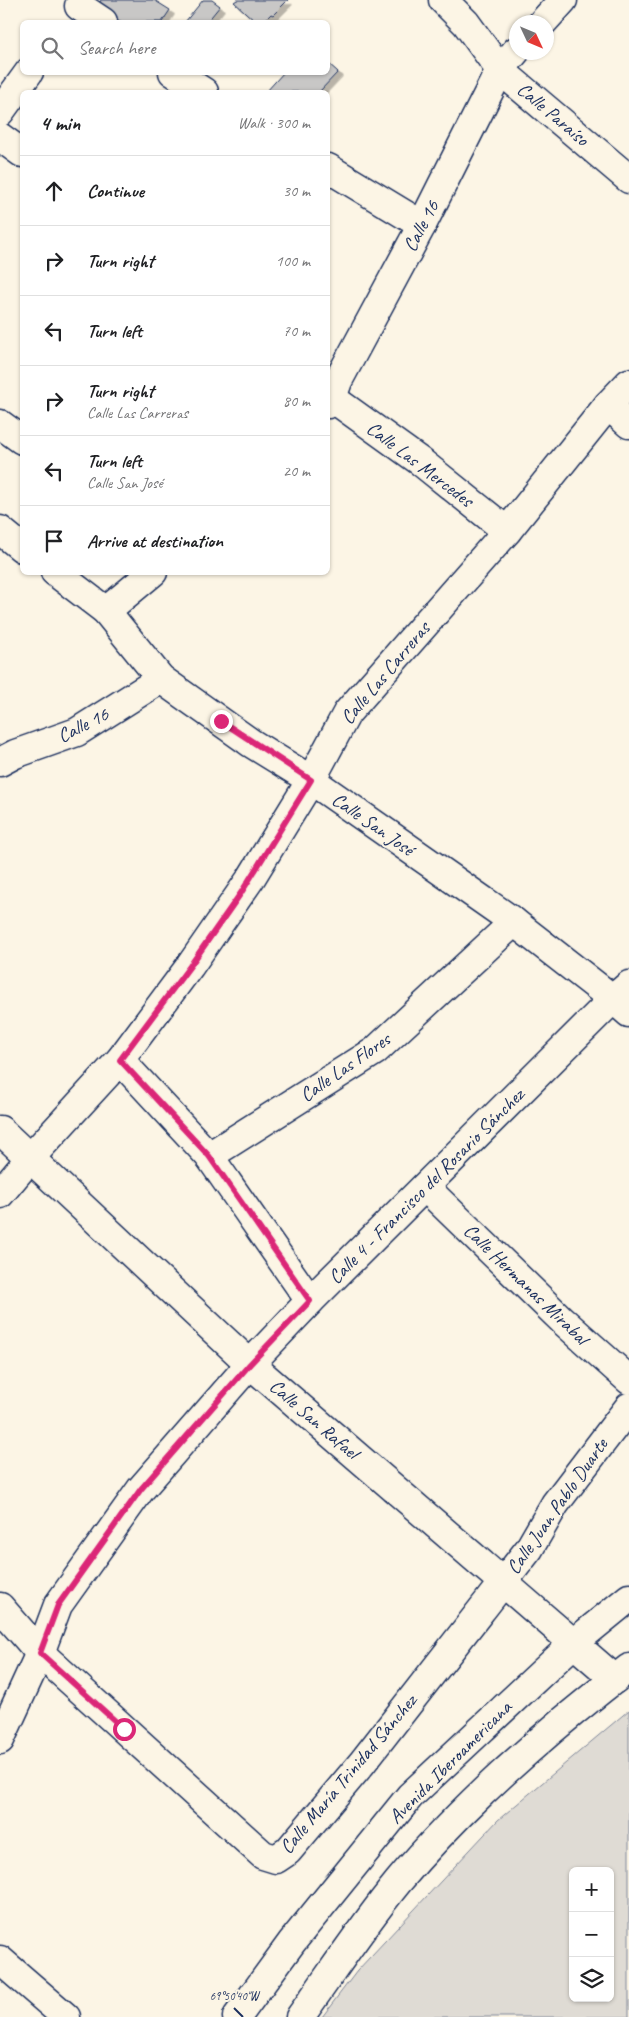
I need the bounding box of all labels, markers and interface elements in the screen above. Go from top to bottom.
north arrow [509,15,554,60]
search box [20,20,330,75]
icon: search [38,34,66,62]
text: Search here [78,36,155,60]
street label: Calle Paraíso [512,77,595,152]
text: 4 min [40,110,80,136]
text: Walk · 300 m [238,113,310,133]
icon: ahead [40,177,68,205]
text: Continue [87,179,144,203]
text: 30 m [283,181,310,201]
street label: Calle 16 [397,195,445,256]
icon: right [40,247,68,275]
text: Turn right [87,249,154,273]
text: 100 m [276,251,310,271]
icon: left [40,317,68,345]
text: Turn left [87,319,142,343]
text: 70 m [283,321,310,341]
text: Turn right [87,379,154,403]
icon: right [40,387,68,415]
text: 80 m [283,391,310,411]
text: Calle Las Carreras [87,403,188,423]
street label: Calle Las Mercedes [362,416,480,514]
text: Turn left [87,449,142,473]
icon: left [40,457,68,485]
text: 20 m [283,461,310,481]
text: Calle San José [87,473,163,493]
icon: arrive [40,527,68,555]
text: Arrive at destination [87,529,223,553]
street label: Calle Las Carreras [335,615,437,729]
street label: Calle 16 [53,701,114,748]
route end [210,710,233,733]
street label: Calle San José [327,787,422,863]
street label: Calle Las Flores [295,1025,397,1107]
street label: Calle 4 - Francisco del Rosario Sánchez [323,1081,531,1289]
street label: Calle Hermanas Mirabal [458,1218,596,1352]
street label: Calle San Rafael [264,1373,367,1467]
street label: Calle Juan Pablo Duarte [501,1432,614,1579]
street label: Calle María Trinidad Sánchez [274,1687,424,1859]
street label: Avenida Iberoamericana [383,1694,518,1829]
route start [113,1718,136,1741]
map controls [569,1867,614,2002]
button: + [569,1867,614,1912]
button: − [569,1912,614,1957]
button: layers [569,1957,614,2002]
text: 69°50'40"W [210,1988,261,2004]

